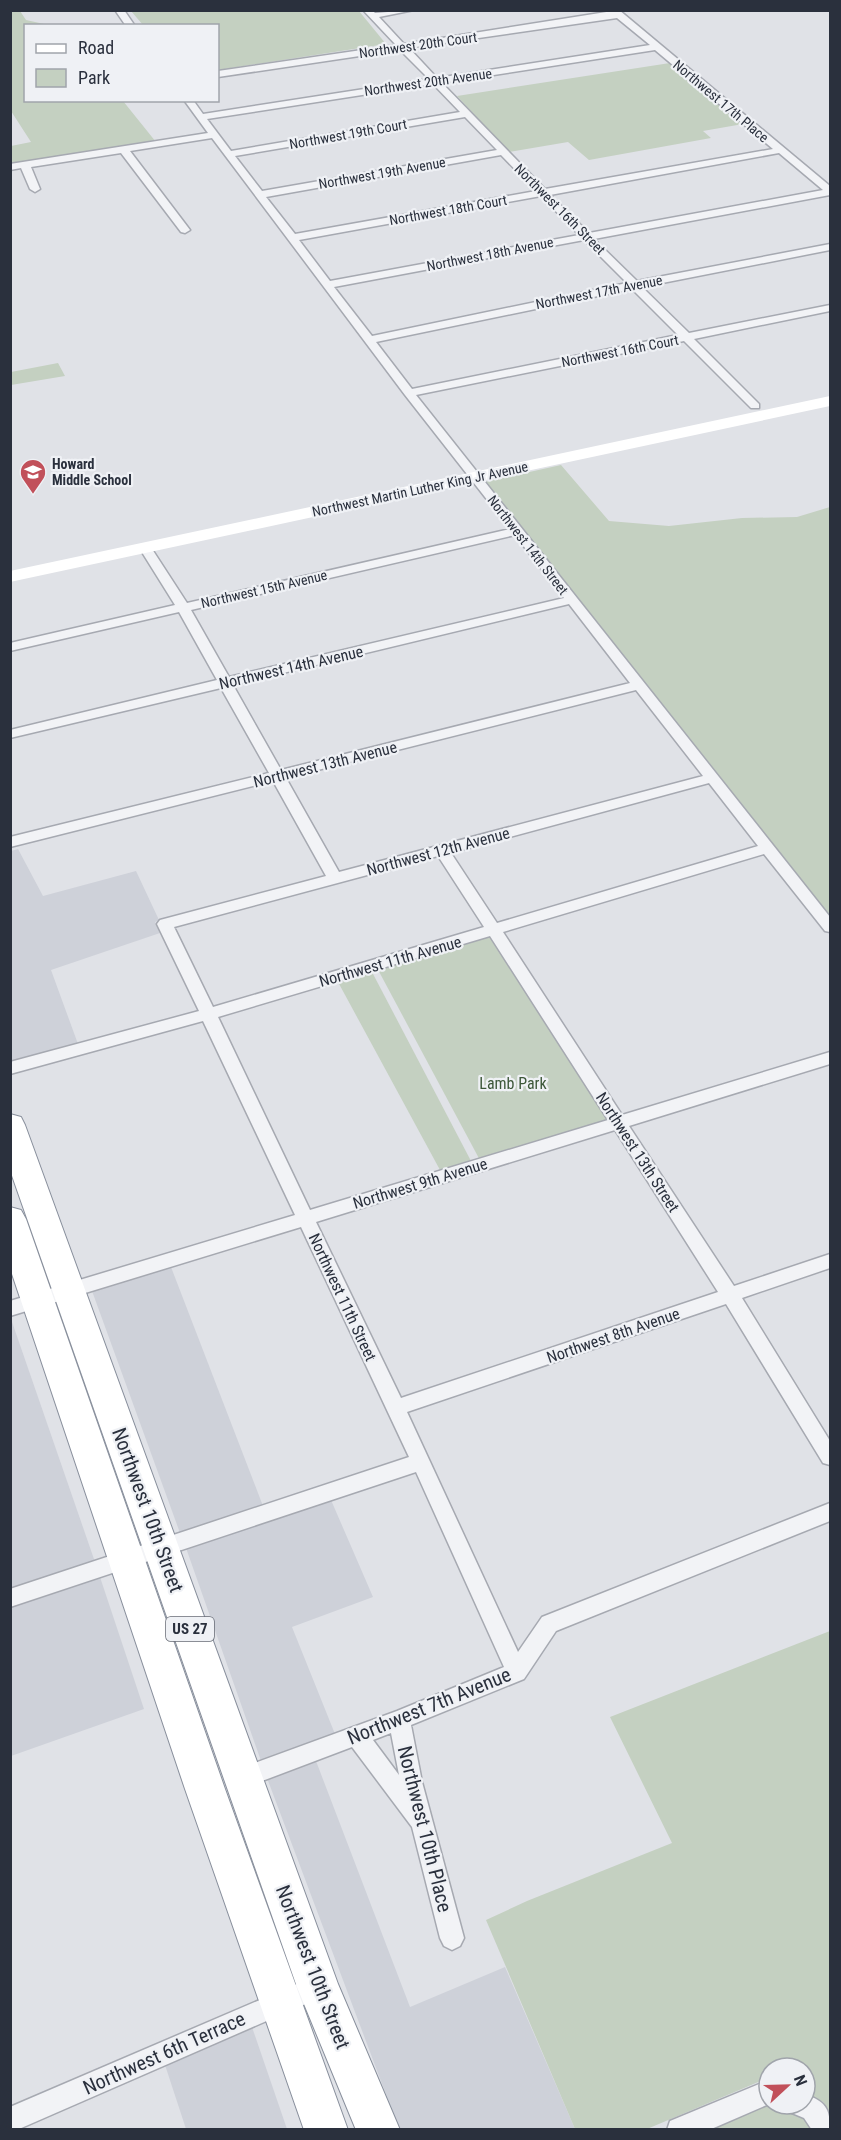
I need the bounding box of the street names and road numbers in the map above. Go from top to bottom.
street label: Northwest 20th Court [358,29,478,61]
street label: Northwest 17th Place [670,57,772,146]
street label: Northwest 20th Avenue [363,65,493,99]
street label: Northwest 19th Court [288,116,408,152]
street label: Northwest 19th Avenue [317,154,447,192]
street label: Northwest 16th Street [511,160,609,258]
street label: Northwest 18th Court [388,192,508,228]
street label: Northwest 18th Avenue [425,234,555,274]
street label: Northwest 17th Avenue [534,272,664,312]
street label: Northwest 16th Court [560,332,680,370]
street label: Northwest Martin Luther King Jr Avenue [311,458,530,520]
street label: Northwest 14th Street [484,492,572,598]
street label: Northwest 15th Avenue [199,567,329,611]
street label: Northwest 14th Avenue [217,642,365,693]
street label: Northwest 13th Avenue [251,737,399,792]
street label: Northwest 12th Avenue [365,823,512,880]
street label: Northwest 11th Avenue [317,932,464,991]
street label: Northwest 13th Street [592,1089,683,1216]
street label: Northwest 9th Avenue [351,1154,490,1213]
street label: Northwest 11th Street [305,1230,381,1364]
street label: Northwest 8th Avenue [544,1304,682,1367]
street label: Northwest 10th Street [107,1424,189,1596]
road number: US 27 [166,1617,214,1641]
street label: Northwest 7th Avenue [344,1662,514,1750]
street label: Northwest 10th Place [393,1743,457,1915]
street label: Northwest 10th Street [271,1882,355,2052]
street label: Northwest 6th Terrace [79,2006,249,2100]

